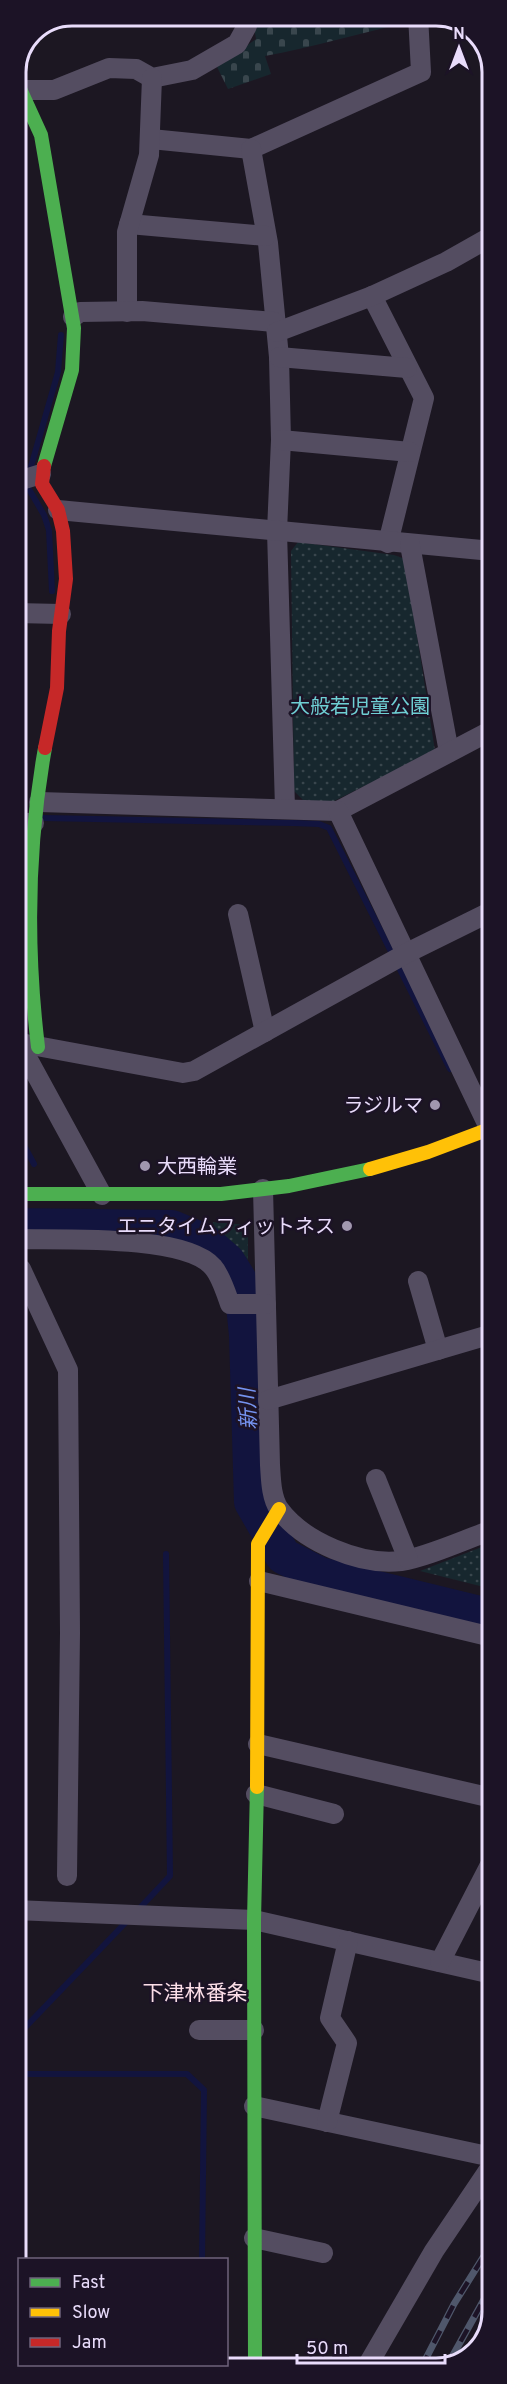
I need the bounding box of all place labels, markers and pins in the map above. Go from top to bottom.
place label: ラジルマ [343,1094,423,1120]
marker: ラジルマ [428,1098,442,1112]
place label: 大西輪業 [157,1155,237,1181]
marker: 大西輪業 [138,1159,152,1173]
place label: エニタイムフィットネス [117,1215,335,1241]
marker: エニタイムフィットネス [340,1219,354,1233]

